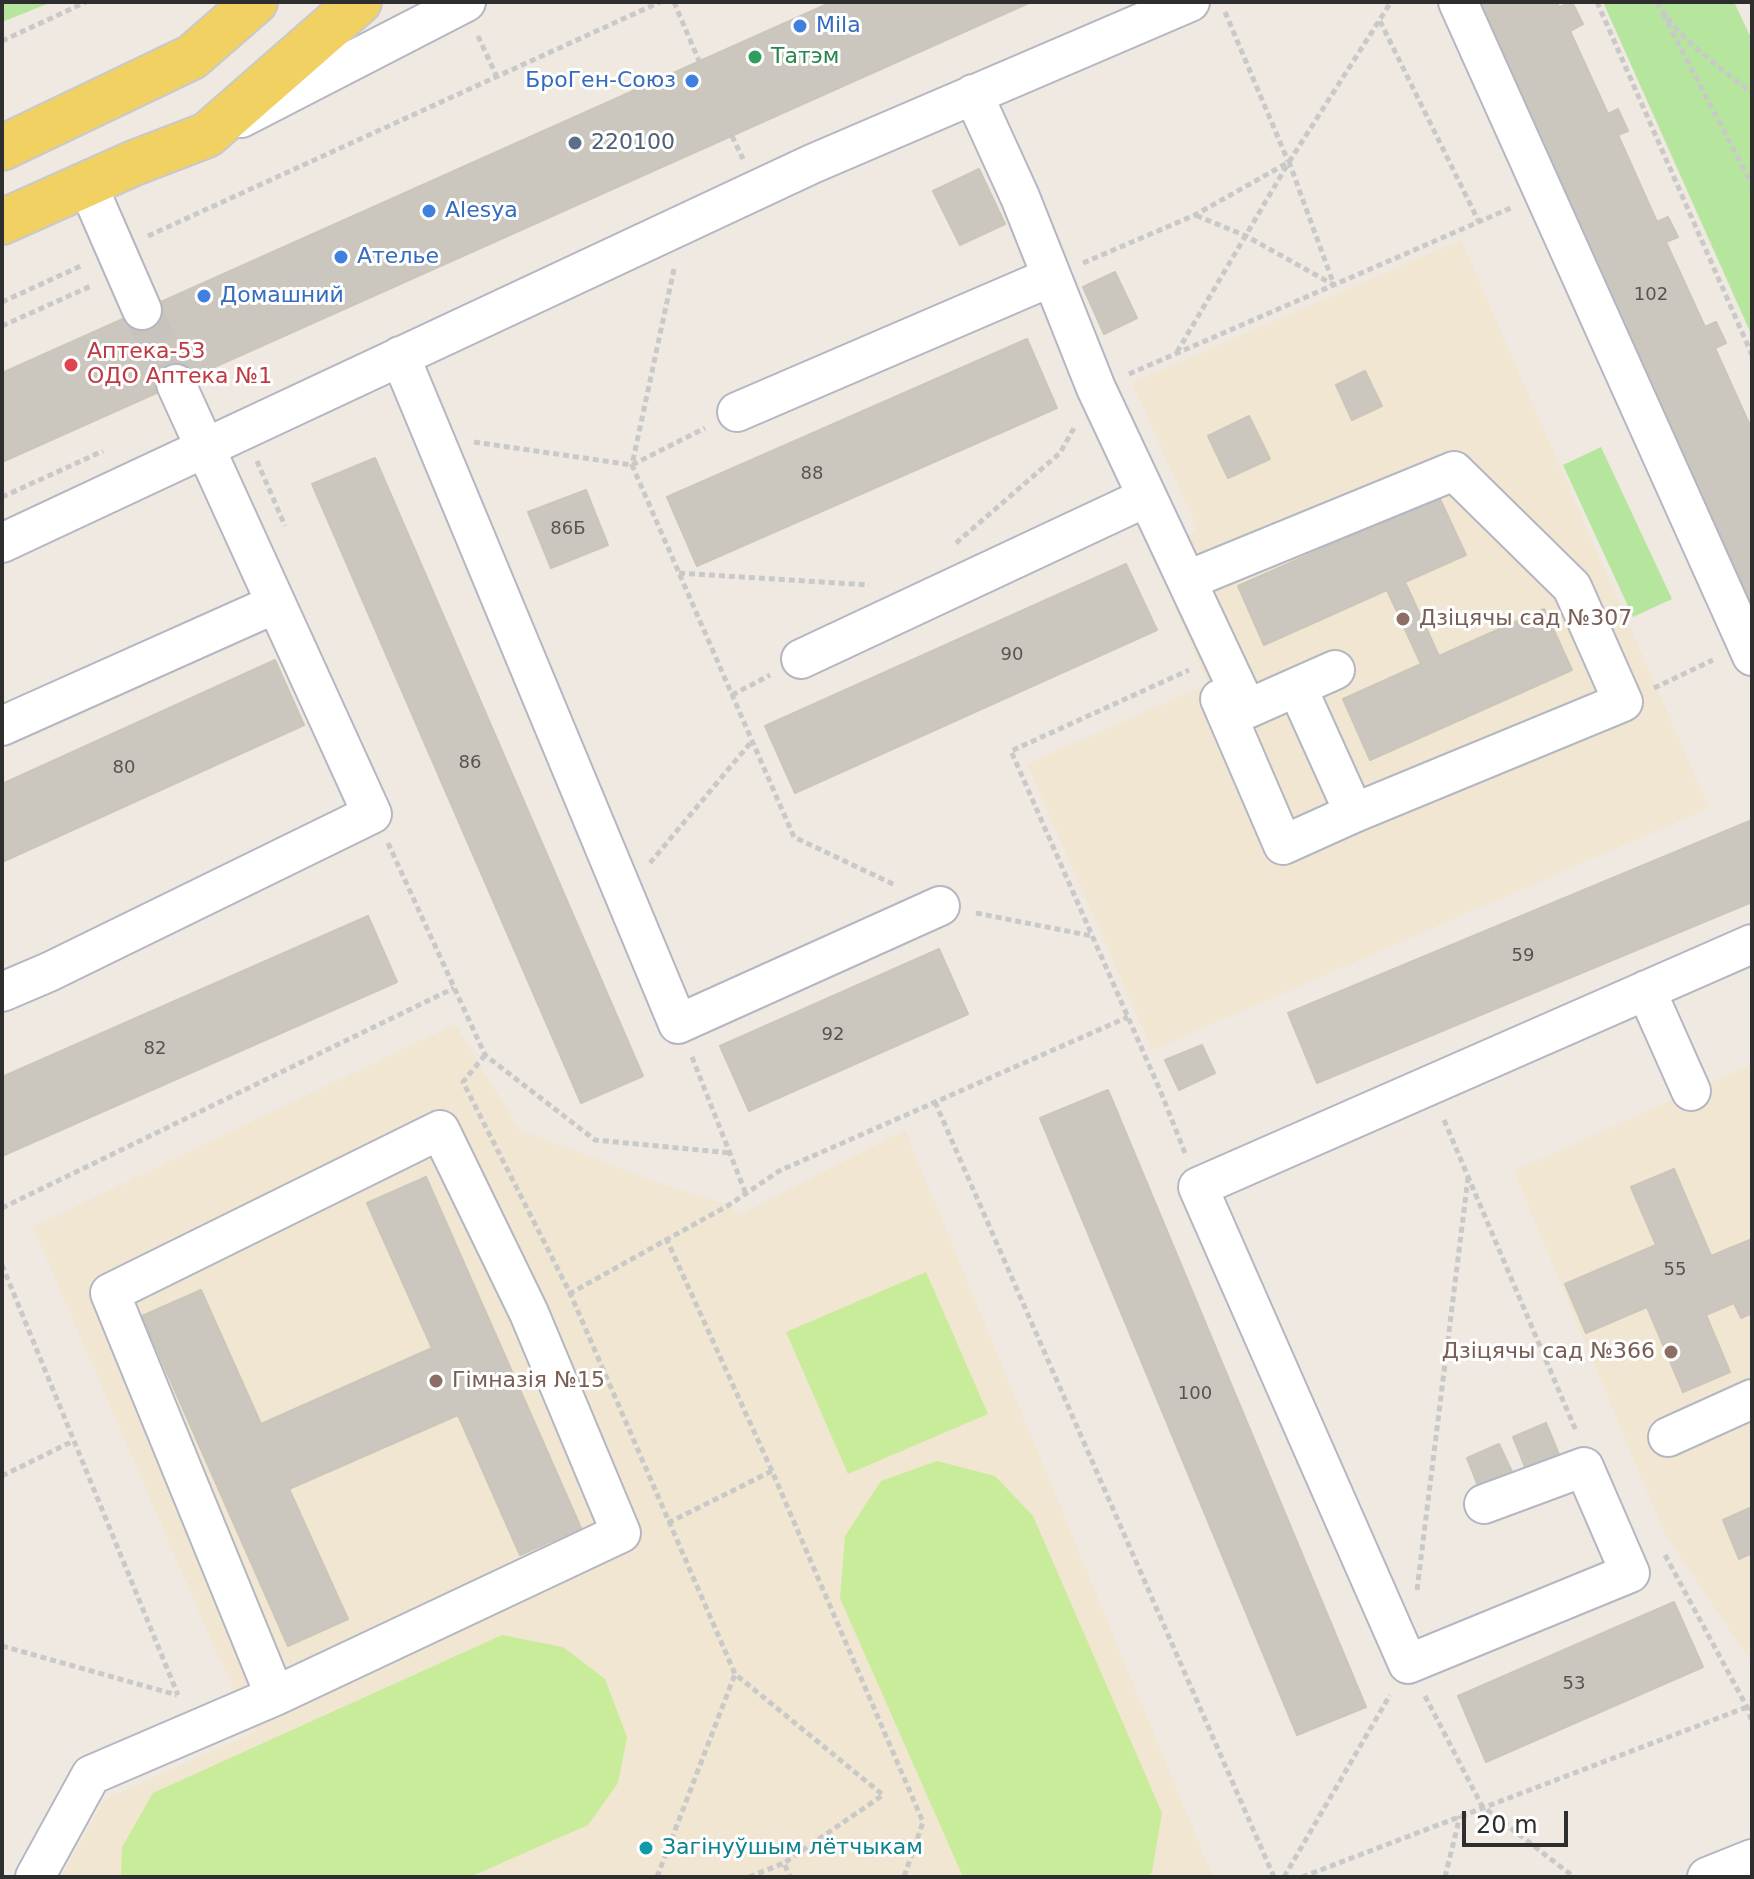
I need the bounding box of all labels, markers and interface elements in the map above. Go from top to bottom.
place label: Mila [816,13,861,39]
marker: Mila [791,17,809,35]
place label: Татэм [771,44,839,70]
marker: Татэм [746,48,764,66]
place label: БроГен-Союз [525,68,676,94]
marker: БроГен-Союз [683,72,701,90]
place label: 220100 [591,130,675,156]
marker: 220100 [566,134,584,152]
place label: Alesya [445,198,518,224]
marker: Alesya [420,202,438,220]
place label: Ателье [357,244,439,270]
marker: Ателье [332,248,350,266]
place label: Домашний [220,283,344,309]
house number: 102 [1634,284,1668,306]
marker: Домашний [195,287,213,305]
place label: Аптека-53 ОДО Аптека №1 [87,339,272,390]
marker: Аптека-53 ОДО Аптека №1 [62,356,80,374]
house number: 88 [801,463,823,485]
house number: 86Б [550,518,586,540]
place label: Дзіцячы сад №307 [1419,606,1632,632]
marker: Дзіцячы сад №307 [1394,610,1412,628]
house number: 90 [1001,644,1023,666]
house number: 86 [459,752,481,774]
house number: 80 [113,757,135,779]
house number: 59 [1512,945,1534,967]
house number: 92 [822,1024,844,1046]
house number: 82 [144,1038,166,1060]
house number: 55 [1664,1259,1686,1281]
place label: Дзіцячы сад №366 [1442,1339,1655,1365]
marker: Дзіцячы сад №366 [1662,1343,1680,1361]
place label: Гімназія №15 [452,1368,605,1394]
marker: Гімназія №15 [427,1372,445,1390]
house number: 100 [1178,1383,1212,1405]
house number: 53 [1563,1673,1585,1695]
scale bar [1466,1795,1572,1845]
text: 20 m [1476,1811,1538,1839]
place label: Загінуўшым лётчыкам [662,1835,923,1861]
marker: Загінуўшым лётчыкам [637,1839,655,1857]

